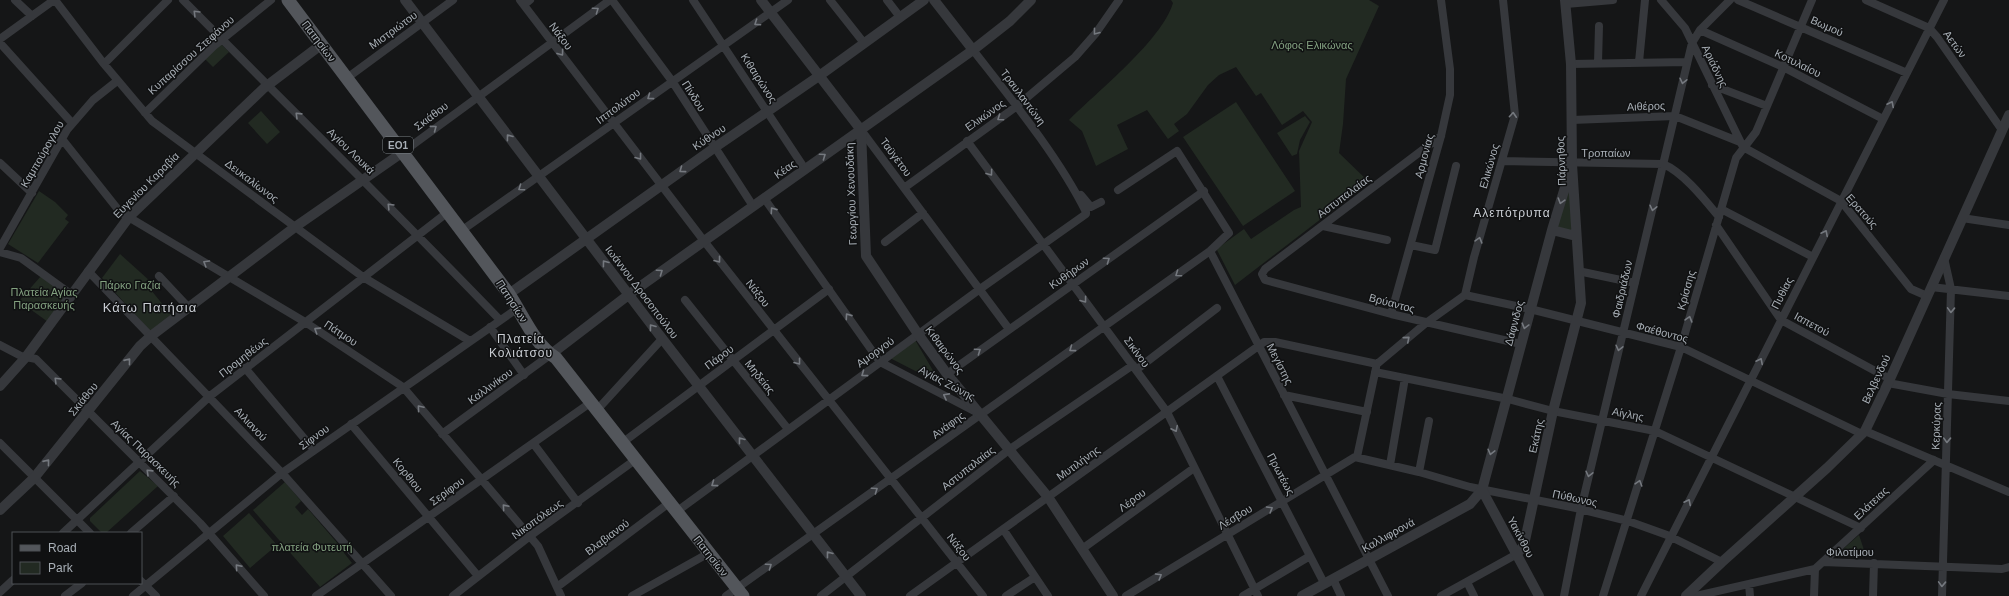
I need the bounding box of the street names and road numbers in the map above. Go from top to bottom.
street label: Μιστριώτου [367,9,419,51]
street label: Κυπαρίσσου Στεφάνου [146,13,236,97]
street label: Βωμού [1809,14,1845,38]
street label: Πατησίων [300,18,339,64]
street label: Νάξου [547,20,575,52]
street label: Αετών [1941,28,1969,60]
street label: Αριάδνης [1700,43,1730,89]
street label: Κοτυλαίου [1773,47,1823,79]
street label: Κιθαιρώνος [739,51,779,105]
street label: Τραυλαντώνη [998,67,1048,127]
street label: Πίνδου [680,78,708,114]
street label: Ιππολύτου [594,86,642,126]
street label: Ελικώνος [963,97,1007,133]
street label: Σκιάθου [412,99,450,133]
street label: Αιθέρος [1627,99,1665,113]
street label: Καμπούρογλου [18,119,66,189]
street label: Κύθνου [690,122,728,152]
street label: Αγίου Λουκά [325,126,378,177]
street label: Αρμονίας [1412,132,1436,180]
street label: Ταϋγέτου [878,136,914,178]
street label: Πάρνηθος [1554,136,1568,186]
road number: ΕΟ1 [383,137,413,153]
street label: Γεωργίου Χενουδάκη [843,142,859,246]
street label: Ελικώνος [1477,142,1501,190]
street label: Τροπαίων [1581,147,1631,159]
street label: Ευγενίου Καραβία [111,149,182,220]
street label: Δευκαλίωνος [223,157,281,205]
street label: Κέας [772,157,798,181]
street label: Αστυπαλαίας [1315,172,1373,220]
street label: Ερατούς [1844,191,1880,231]
street label: Ιωάννου Δροσοπούλου [603,243,681,341]
street label: Κυθήρων [1047,255,1092,291]
street label: Φαιδριάδων [1610,258,1635,319]
street label: Κρίσσης [1675,269,1697,311]
street label: Πυθίας [1769,275,1795,311]
street label: Νάξου [744,277,772,309]
street label: Πατησίων [494,278,530,325]
street label: Βρύαντος [1368,291,1416,315]
street label: Δάφνιδος [1502,299,1526,347]
street label: Ιαπετού [1792,310,1832,338]
street label: Πάτμου [322,318,360,348]
street label: Φαέθοντος [1635,319,1689,345]
street label: Κιθαιρώνος [923,324,967,376]
street label: Αμοργού [854,334,896,370]
street label: Σικίνου [1122,334,1152,370]
street label: Προμηθέως [217,335,269,379]
street label: Μεγίστης [1265,341,1295,387]
street label: Πάρου [702,342,736,372]
street label: Βελβενδού [1859,353,1893,405]
street label: Μηδείας [743,358,777,396]
street label: Αγίας Ζώνης [917,363,977,403]
street label: Καλλινίκου [465,366,515,406]
street label: Σκιάθου [66,380,100,418]
street label: Κερκύρας [1929,402,1943,450]
street label: Αιλιανού [232,405,270,443]
street label: Αίγλης [1611,405,1645,423]
street label: Ανάφης [929,409,967,441]
street label: Αγίας Παρασκευής [109,417,183,489]
street label: Εκάτης [1526,418,1546,454]
street label: Σίφνου [297,422,331,452]
street label: Μυτιλήνης [1054,443,1102,483]
street label: Αστυπαλαίας [939,444,997,492]
street label: Πρωτέως [1265,451,1297,497]
street label: Κορθιου [391,456,425,494]
street label: Σερίφου [427,474,467,508]
street label: Ελάτειας [1851,484,1891,522]
street label: Λέρου [1116,486,1148,514]
street label: Πύθωνος [1551,487,1599,509]
street label: Νικοπόλεως [509,497,565,541]
street label: Λέσβου [1216,502,1254,532]
street label: Καλλιφρονά [1360,515,1417,554]
street label: Υακίνθου [1505,515,1537,559]
street label: Βλαβιανού [583,517,631,557]
street label: Νάξου [945,531,973,563]
street label: Πατησίων [691,533,731,579]
street label: Φιλοτίμου [1826,546,1874,558]

